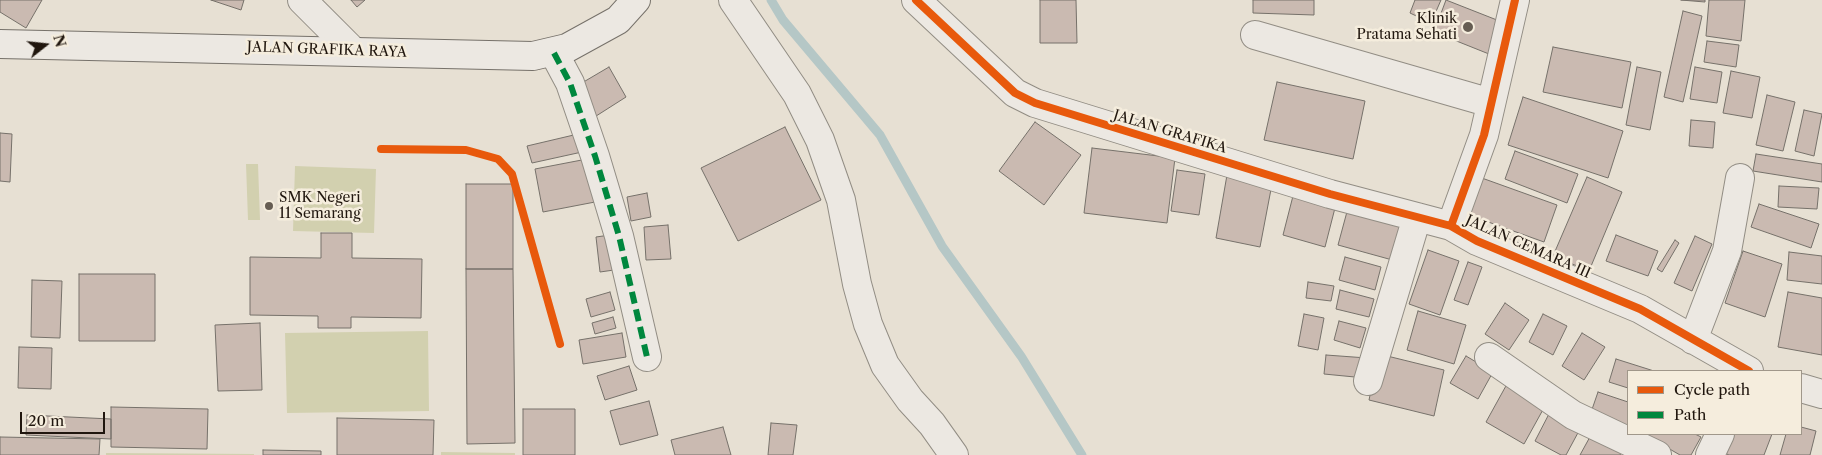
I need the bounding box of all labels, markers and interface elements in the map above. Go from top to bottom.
place label: Klinik Pratama Sehati [1356,11,1457,44]
north arrow [20,20,70,70]
marker: Klinik Pratama Sehati [1461,20,1475,34]
text: N [49,33,70,49]
street label: JALAN GRAFIKA RAYA [247,39,407,61]
street label: JALAN GRAFIKA [1111,107,1229,157]
place label: SMK Negeri 11 Semarang [279,190,361,222]
marker: SMK Negeri 11 Semarang [263,200,275,212]
street label: JALAN CEMARA III [1463,212,1593,282]
legend [1627,370,1802,435]
text: Cycle path [1674,380,1750,399]
scale bar [22,402,108,434]
text: Path [1674,405,1706,424]
text: 20 m [28,411,64,430]

